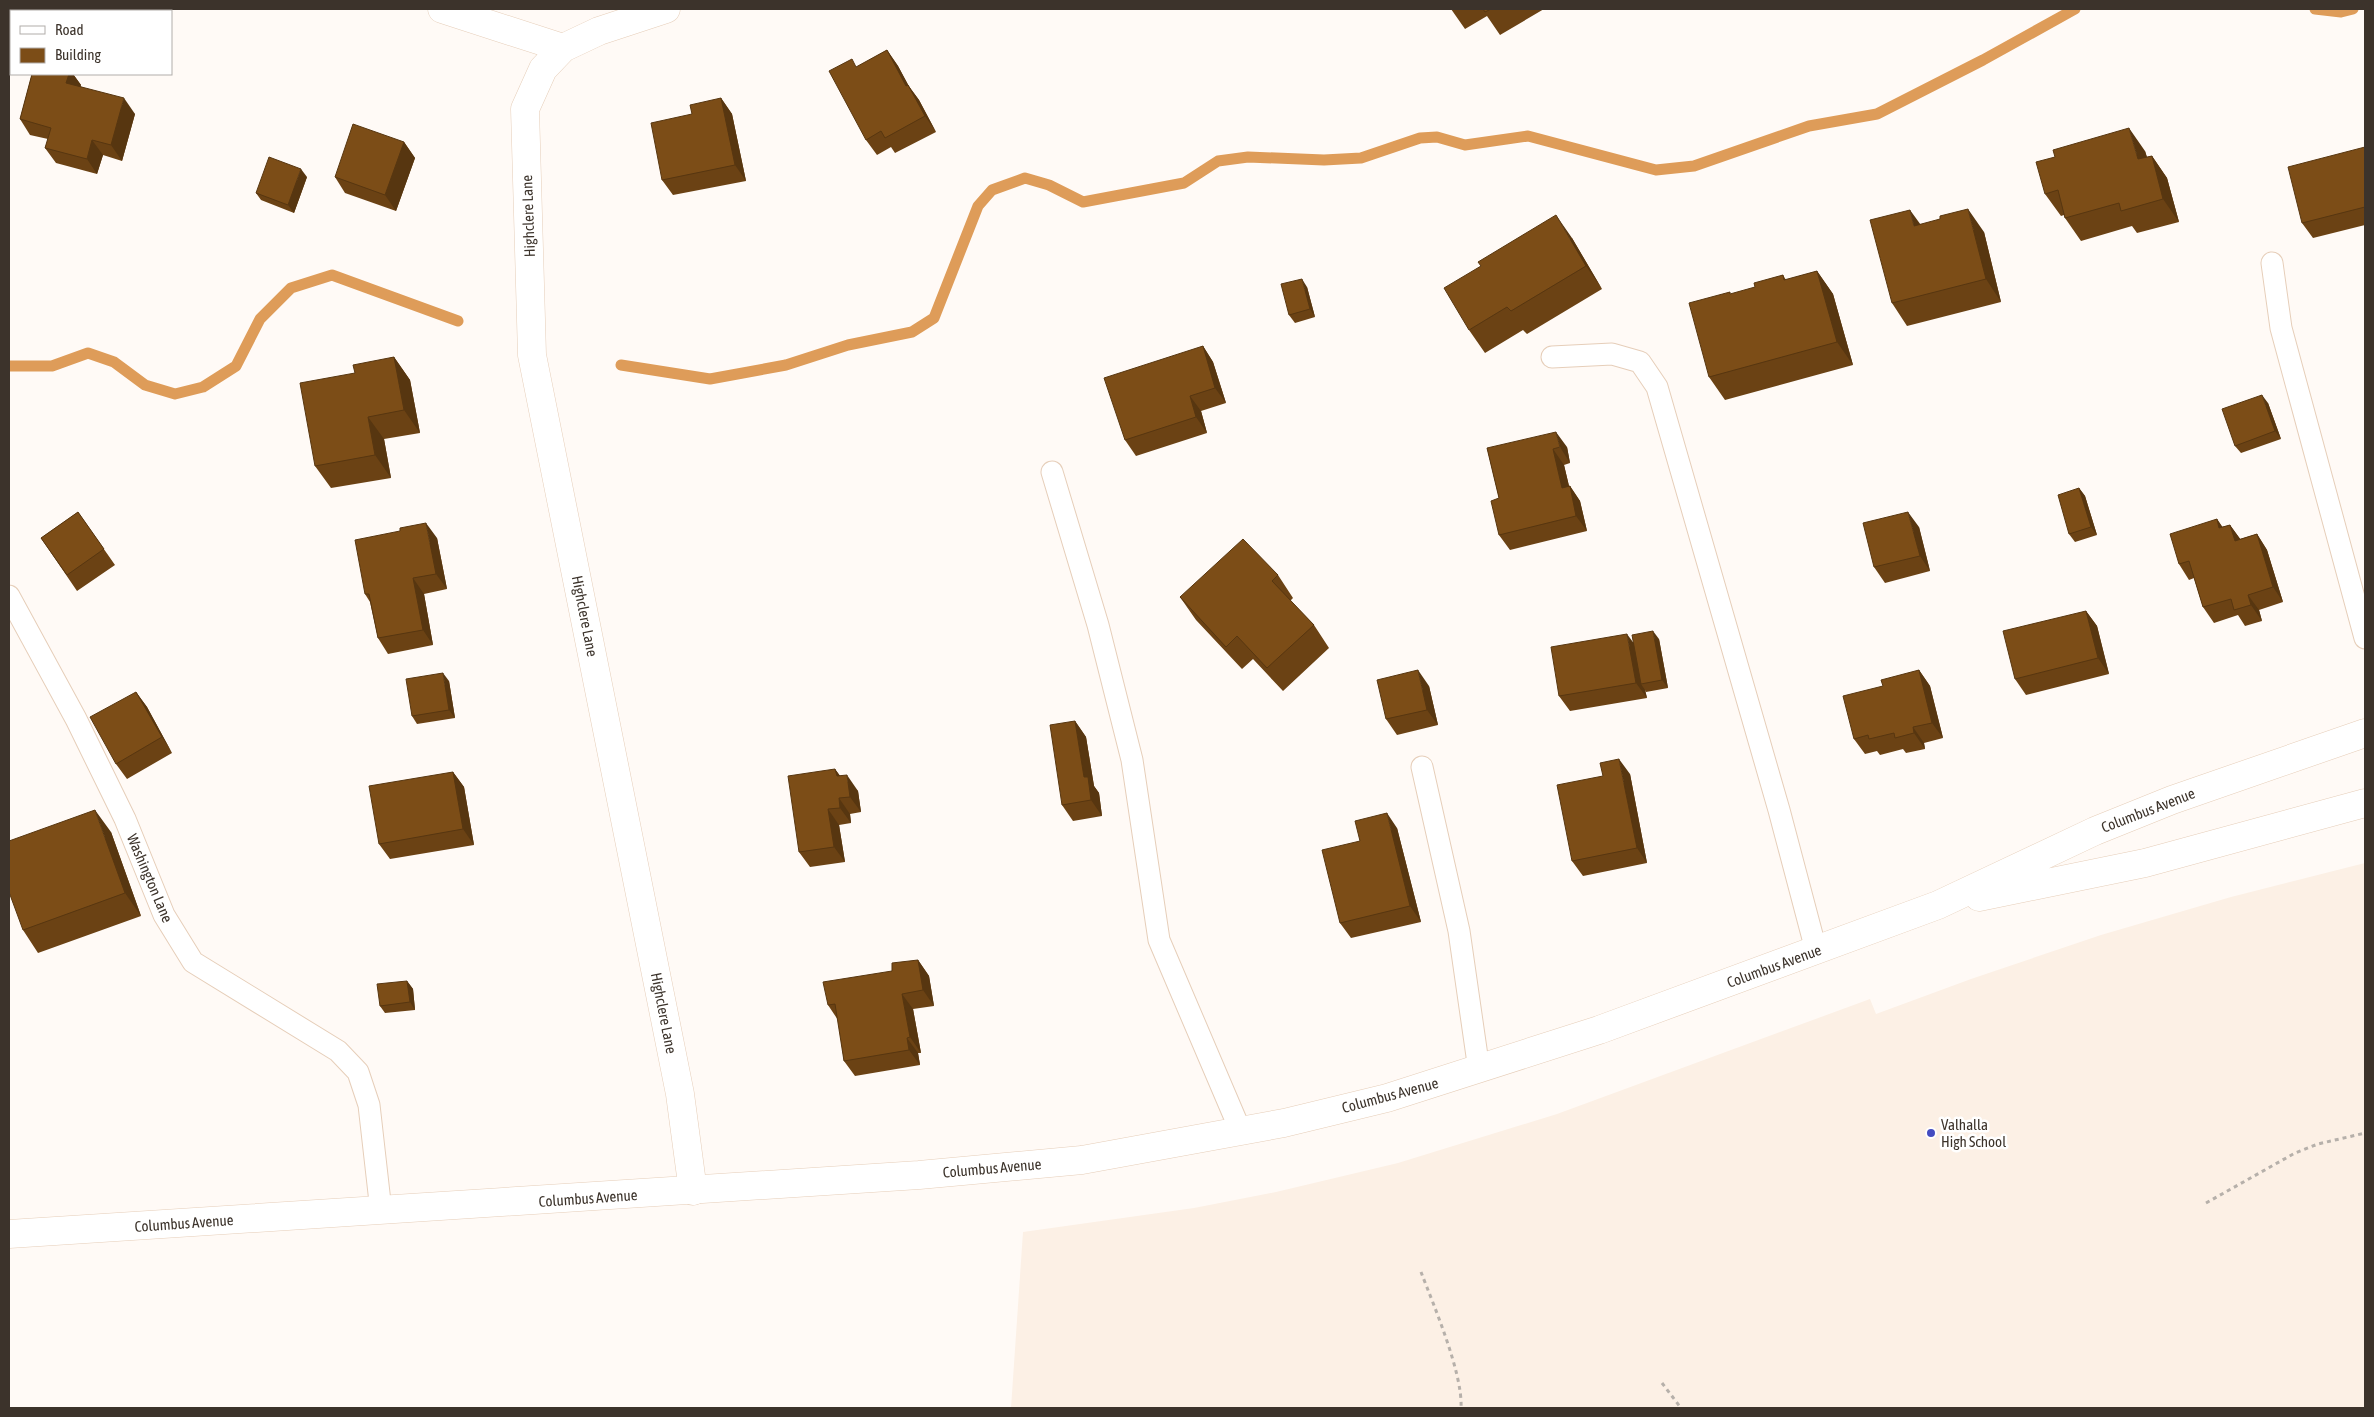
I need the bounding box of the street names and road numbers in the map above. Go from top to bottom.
street label: Highclere Lane [518,174,538,257]
street label: Highclere Lane [569,574,601,658]
street label: Columbus Avenue [2099,784,2197,836]
street label: Washington Lane [124,831,176,925]
street label: Columbus Avenue [1725,941,1824,991]
street label: Highclere Lane [648,971,680,1055]
street label: Columbus Avenue [1340,1074,1440,1116]
street label: Columbus Avenue [942,1155,1042,1181]
street label: Columbus Avenue [538,1186,638,1210]
street label: Columbus Avenue [134,1211,234,1235]

